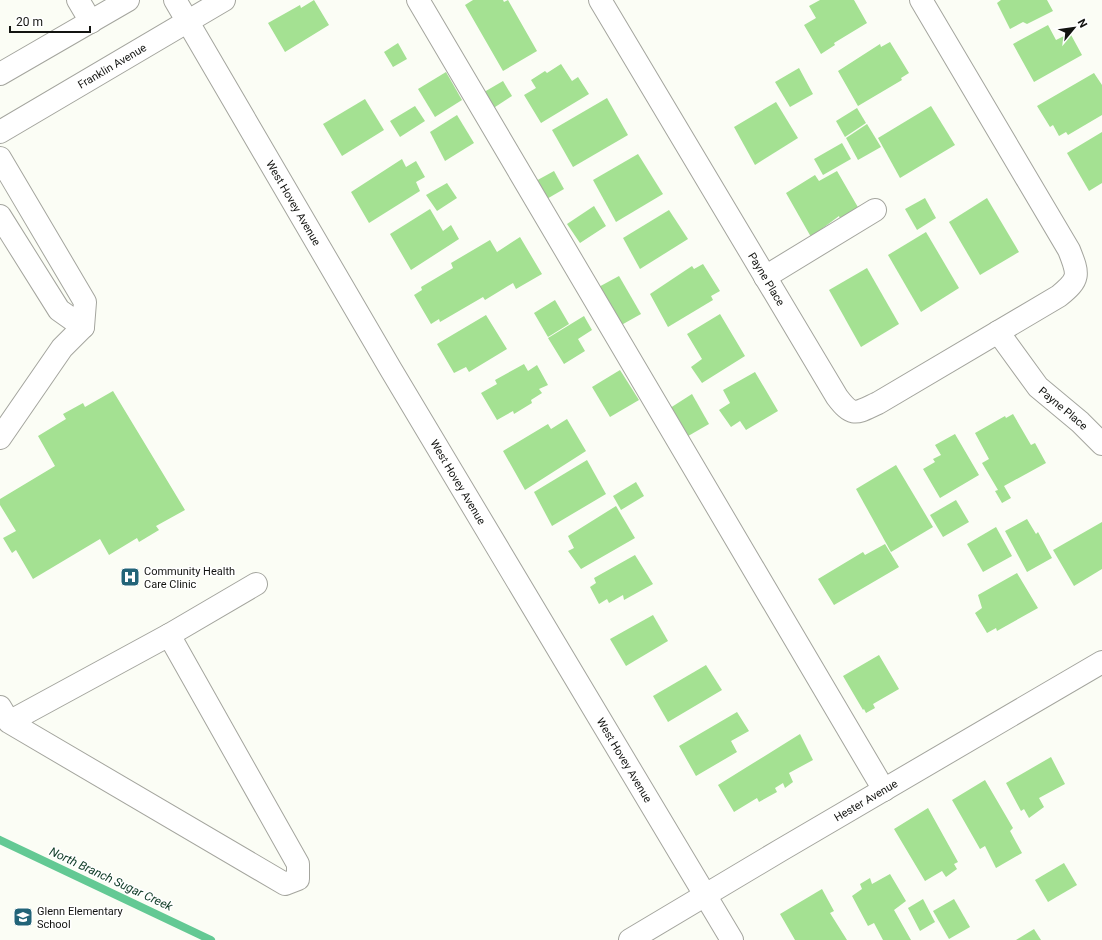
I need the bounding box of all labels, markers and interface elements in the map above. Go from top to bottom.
scale bar [10,8,90,34]
north arrow [1054,8,1094,48]
text: 20 m [16,15,43,29]
text: N [1075,17,1090,30]
street label: Franklin Avenue [76,41,149,92]
street label: West Hovey Avenue [263,158,323,248]
street label: Payne Place [745,250,787,308]
street label: Payne Place [1036,384,1090,433]
street label: West Hovey Avenue [427,437,488,527]
place label: Community Health Care Clinic [144,565,235,591]
hospital icon: Community Health Care Clinic [119,566,141,588]
street label: West Hovey Avenue [594,716,654,805]
street label: Hester Avenue [832,777,900,824]
water label: North Branch Sugar Creek [47,844,176,914]
place label: Glenn Elementary School [37,905,124,931]
school or university icon: Glenn Elementary School [12,906,34,928]

